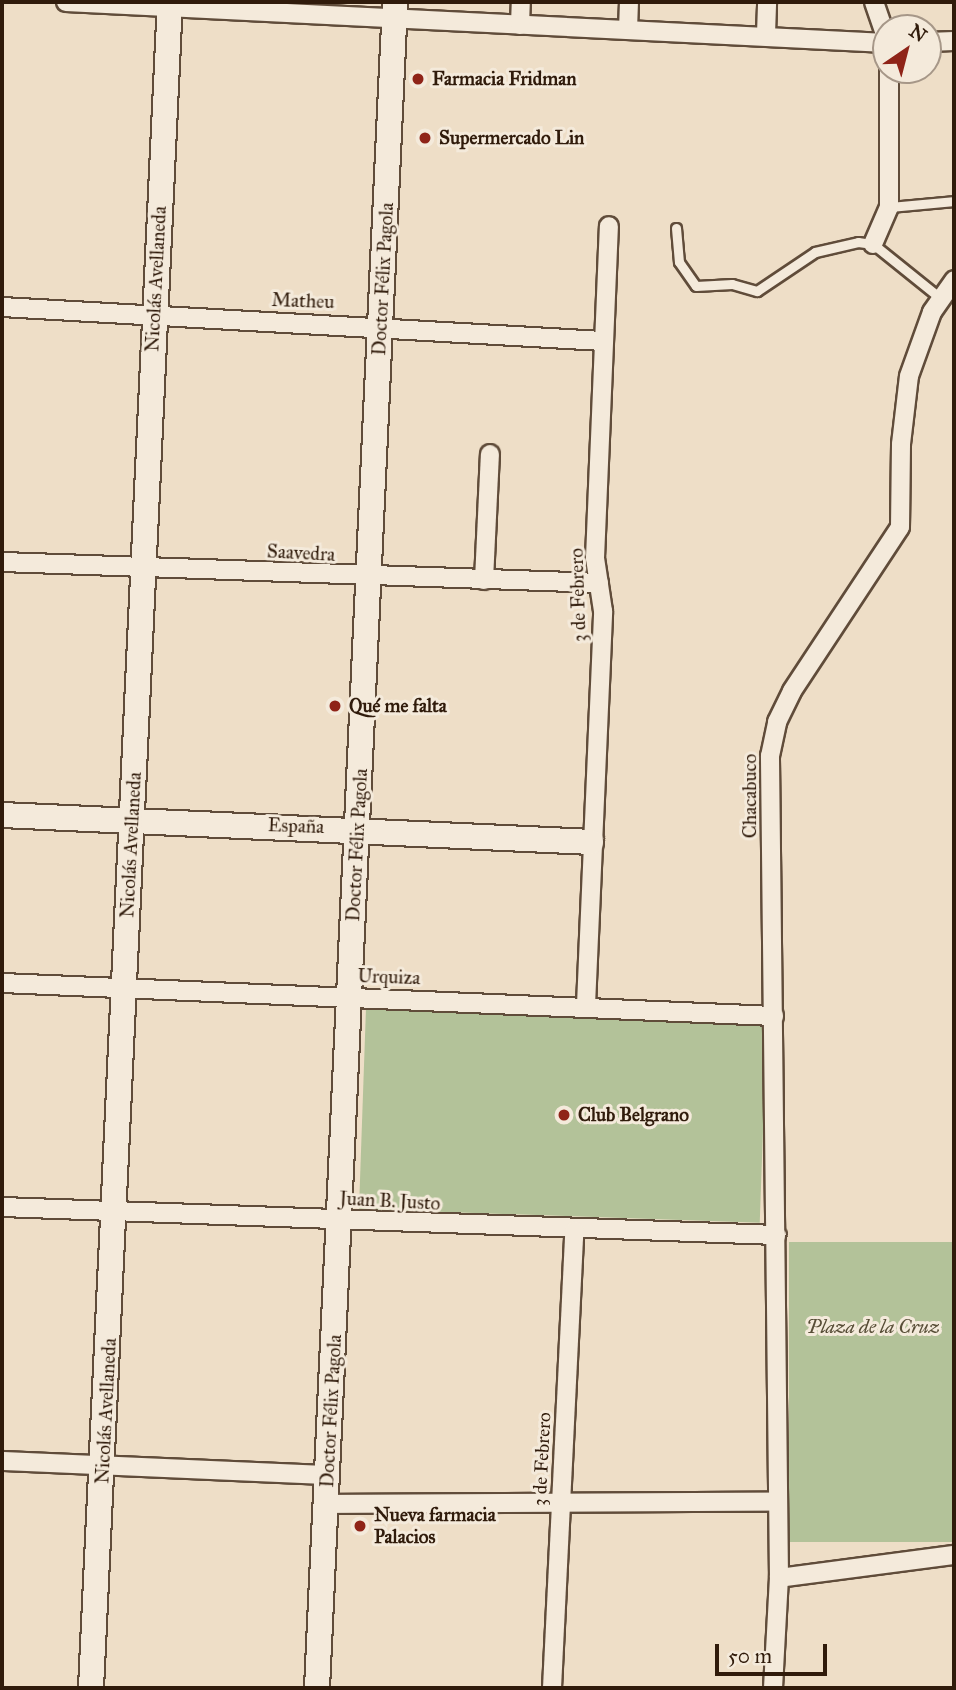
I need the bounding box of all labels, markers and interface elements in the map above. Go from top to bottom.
north arrow [872,14,942,84]
text: N [905,19,931,47]
place label: Farmacia Fridman [432,68,577,90]
marker: Farmacia Fridman [410,71,426,87]
place label: Supermercado Lin [439,127,584,149]
marker: Supermercado Lin [417,130,433,146]
street label: Doctor Félix Pagola [368,202,398,356]
street label: Nicolás Avellaneda [141,206,171,352]
street label: Matheu [271,289,335,313]
street label: Saavedra [266,540,336,566]
street label: 3 de Febrero [565,548,591,642]
place label: Qué me falta [349,695,447,717]
marker: Qué me falta [327,698,343,714]
street label: Chacabuco [739,754,761,838]
street label: Doctor Félix Pagola [342,768,372,922]
street label: Nicolás Avellaneda [116,772,146,918]
street label: España [267,814,325,838]
street label: Urquiza [357,965,421,989]
place label: Club Belgrano [578,1104,689,1126]
marker: Club Belgrano [556,1107,572,1123]
street label: Juan B. Justo [339,1187,441,1215]
park label: Plaza de la Cruz [806,1316,940,1338]
street label: Doctor Félix Pagola [316,1334,346,1488]
street label: Nicolás Avellaneda [91,1338,121,1484]
street label: 3 de Febrero [528,1412,556,1506]
place label: Nueva farmacia Palacios [374,1504,496,1548]
marker: Nueva farmacia Palacios [352,1518,368,1534]
scale bar [718,1630,830,1674]
text: 50 m [728,1643,772,1669]

